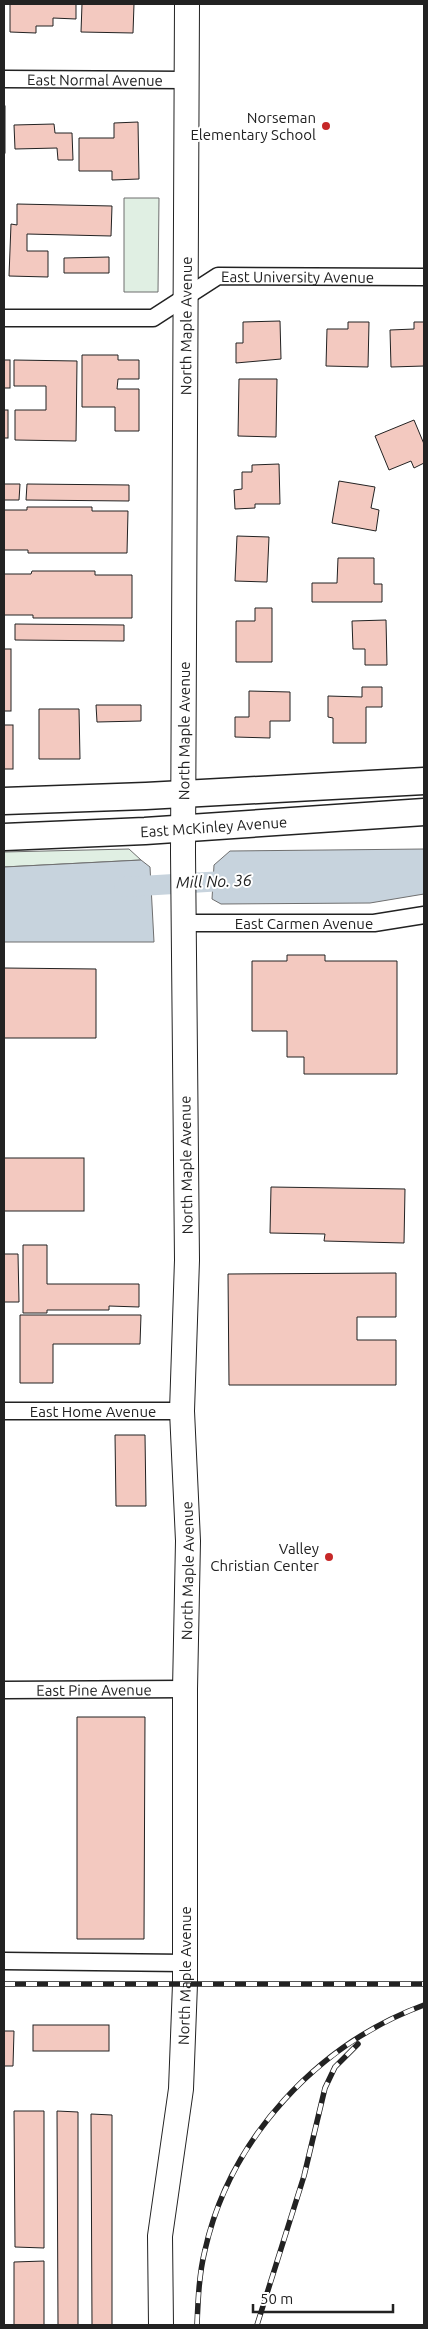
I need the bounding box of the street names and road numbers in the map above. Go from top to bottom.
street label: East Normal Avenue [27,71,163,88]
street label: North Maple Avenue [177,256,194,395]
street label: East University Avenue [221,268,374,285]
street label: North Maple Avenue [175,661,192,800]
street label: East McKinley Avenue [140,813,288,840]
street label: East Carmen Avenue [235,915,373,932]
street label: North Maple Avenue [176,1095,196,1235]
street label: East Home Avenue [30,1403,156,1420]
street label: North Maple Avenue [177,1501,197,1640]
street label: East Pine Avenue [36,1681,152,1698]
street label: North Maple Avenue [174,1906,194,2045]

